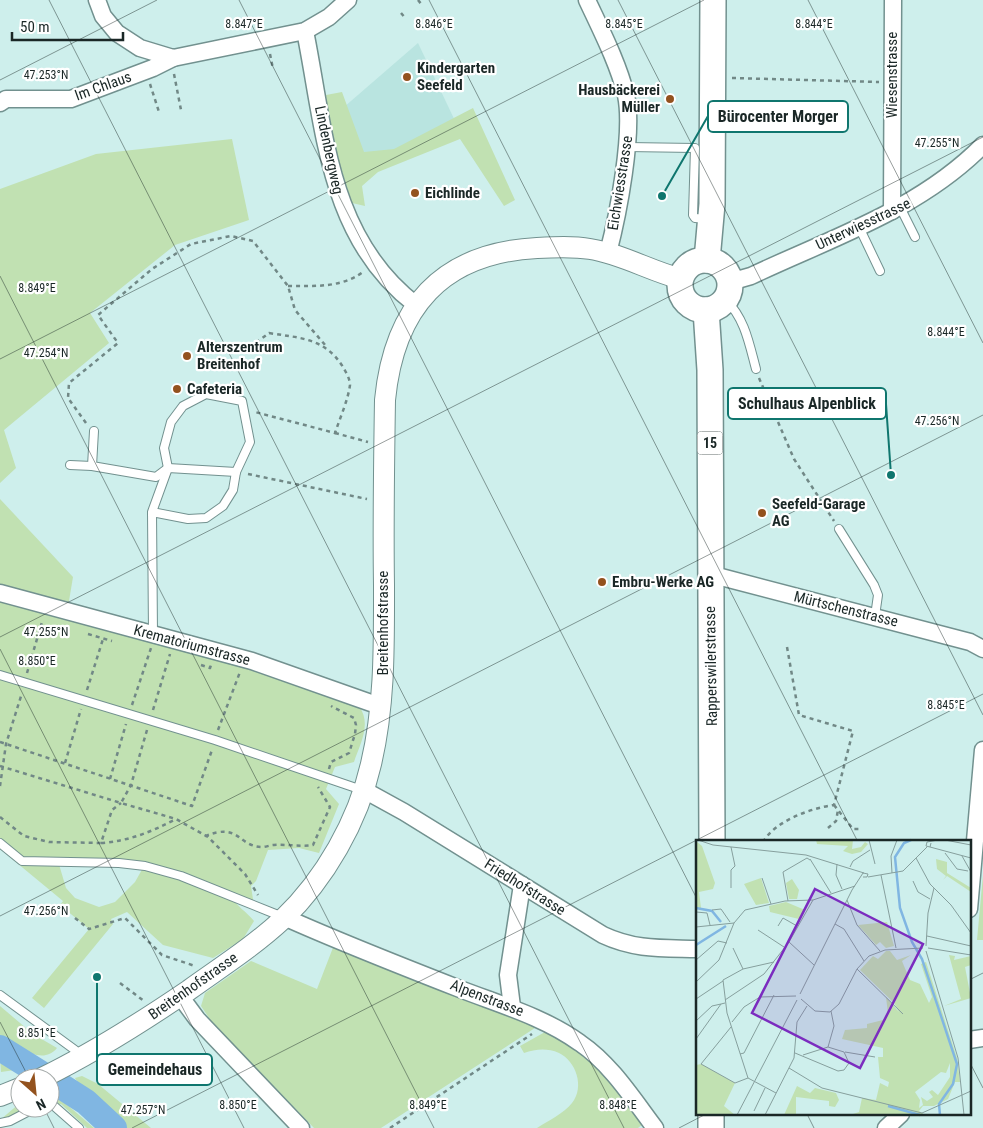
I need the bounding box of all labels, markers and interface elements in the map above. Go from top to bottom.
scale bar [12,10,124,42]
text: 8.847°E [225,17,263,31]
text: 8.846°E [415,17,453,31]
text: 8.845°E [605,17,643,31]
text: 8.844°E [795,17,833,31]
text: 50 m [20,18,50,36]
street label: Wiesenstrasse [883,32,901,118]
place label: Kindergarten Seefeld [417,59,495,94]
street label: Im Chlaus [72,67,134,105]
text: 47.253°N [24,68,68,82]
marker: Kindergarten Seefeld [401,71,413,83]
place label: Hausbäckerei Müller [578,81,660,116]
marker: Hausbäckerei Müller [664,93,676,105]
callout: Bürocenter Morger [708,101,848,132]
street label: Lindenbergweg [311,104,347,196]
text: Bürocenter Morger [718,107,838,126]
street label: Eichwiesstrasse [604,134,636,232]
text: 47.255°N [915,136,959,150]
place label: Eichlinde [425,184,480,202]
marker: Eichlinde [409,187,421,199]
street label: Unterwiesstrasse [813,194,913,254]
text: 8.849°E [18,281,56,295]
text: 8.844°E [927,325,965,339]
place label: Alterszentrum Breitenhof [197,338,283,373]
text: 47.254°N [24,346,68,360]
marker: Alterszentrum Breitenhof [181,350,193,362]
place label: Cafeteria [187,380,242,398]
marker: Cafeteria [171,383,183,395]
callout: Schulhaus Alpenblick [728,388,886,419]
text: Schulhaus Alpenblick [738,394,876,413]
text: 47.256°N [915,414,959,428]
road number: 15 [698,432,722,454]
place label: Seefeld-Garage AG [772,495,865,530]
marker: Seefeld-Garage AG [756,507,768,519]
street label: Breitenhofstrasse [374,571,392,675]
place label: Embru-Werke AG [612,573,714,591]
marker: Embru-Werke AG [596,576,608,588]
street label: Mürtschenstrasse [792,587,900,631]
street label: Rapperswilerstrasse [701,606,721,726]
street label: Krematoriumstrasse [132,621,252,669]
text: 47.255°N [24,625,68,639]
text: 8.850°E [18,654,56,668]
text: 8.845°E [927,698,965,712]
inset map [696,840,970,1116]
street label: Friedhofstrasse [481,855,569,919]
text: 47.256°N [24,904,68,918]
street label: Breitenhofstrasse [145,949,241,1023]
street label: Alpenstrasse [448,976,526,1020]
text: 8.851°E [18,1026,56,1040]
callout: Gemeindehaus [97,1054,212,1085]
text: Gemeindehaus [108,1060,202,1079]
north arrow [10,1068,60,1118]
text: N [33,1096,48,1114]
text: 8.850°E [219,1098,257,1112]
text: 8.849°E [409,1098,447,1112]
text: 8.848°E [599,1098,637,1112]
text: 47.257°N [121,1103,165,1117]

